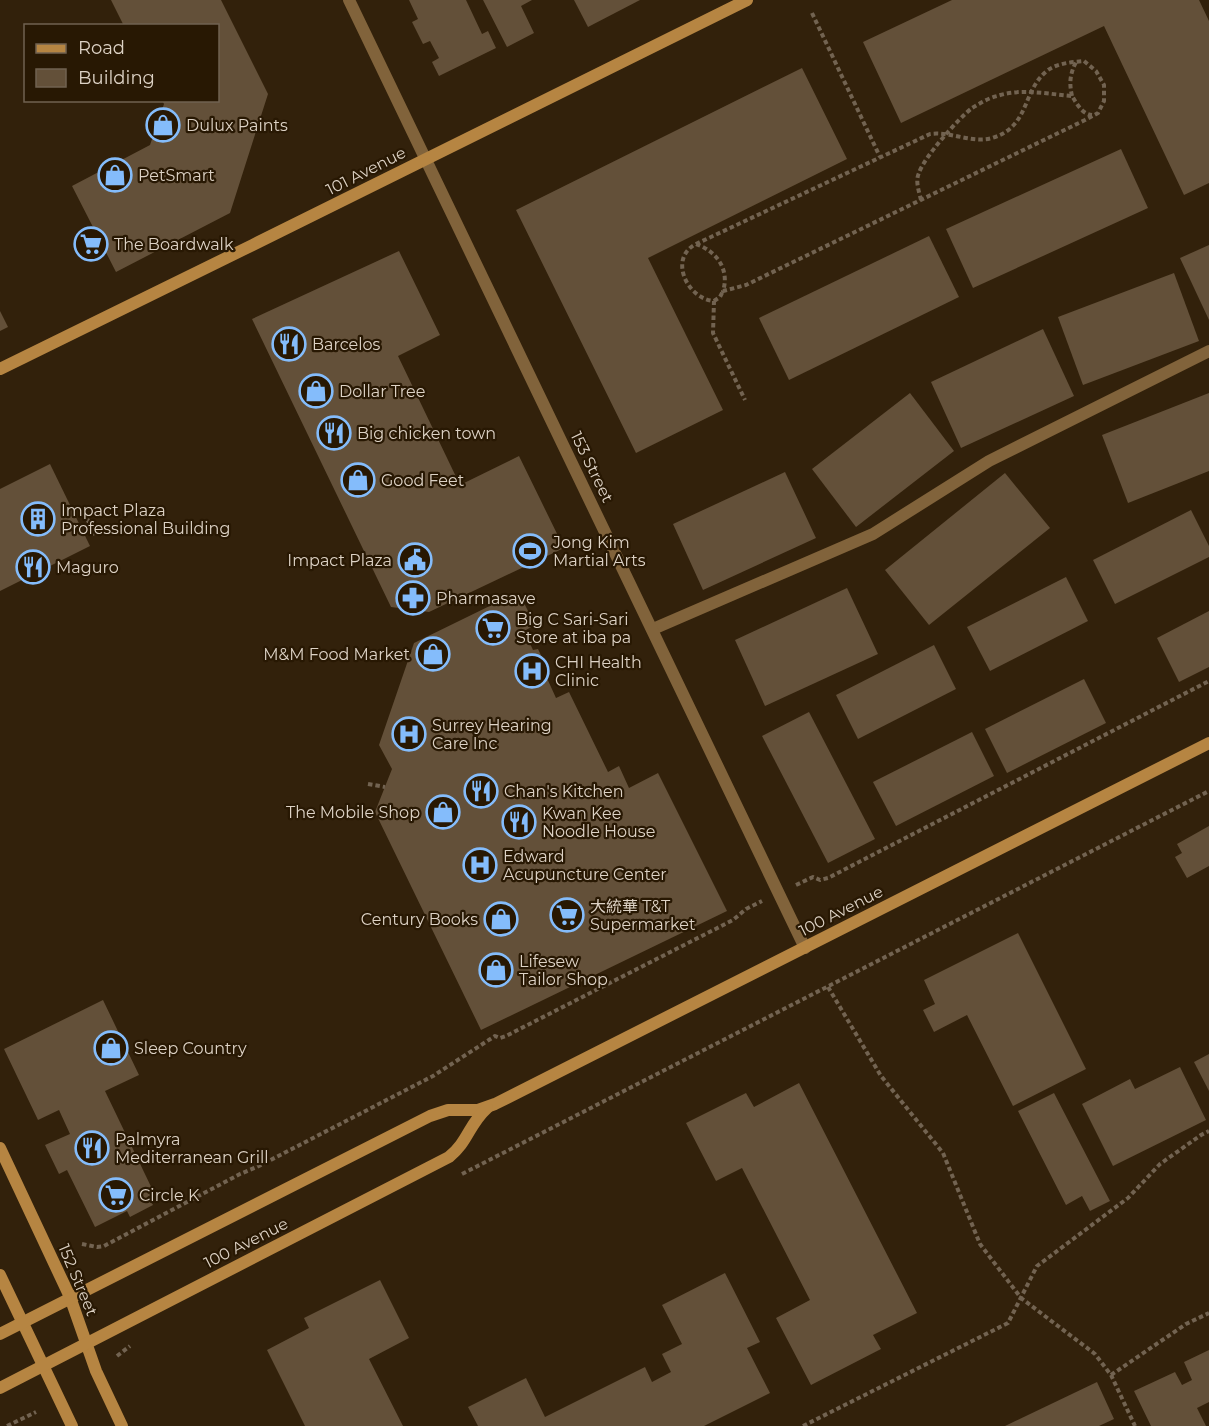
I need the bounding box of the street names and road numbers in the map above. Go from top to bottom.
street label: 101 Avenue [323,143,409,199]
street label: 153 Street [567,429,617,506]
street label: 100 Avenue [796,882,886,940]
street label: 100 Avenue [201,1214,291,1272]
street label: 152 Street [54,1241,102,1319]

